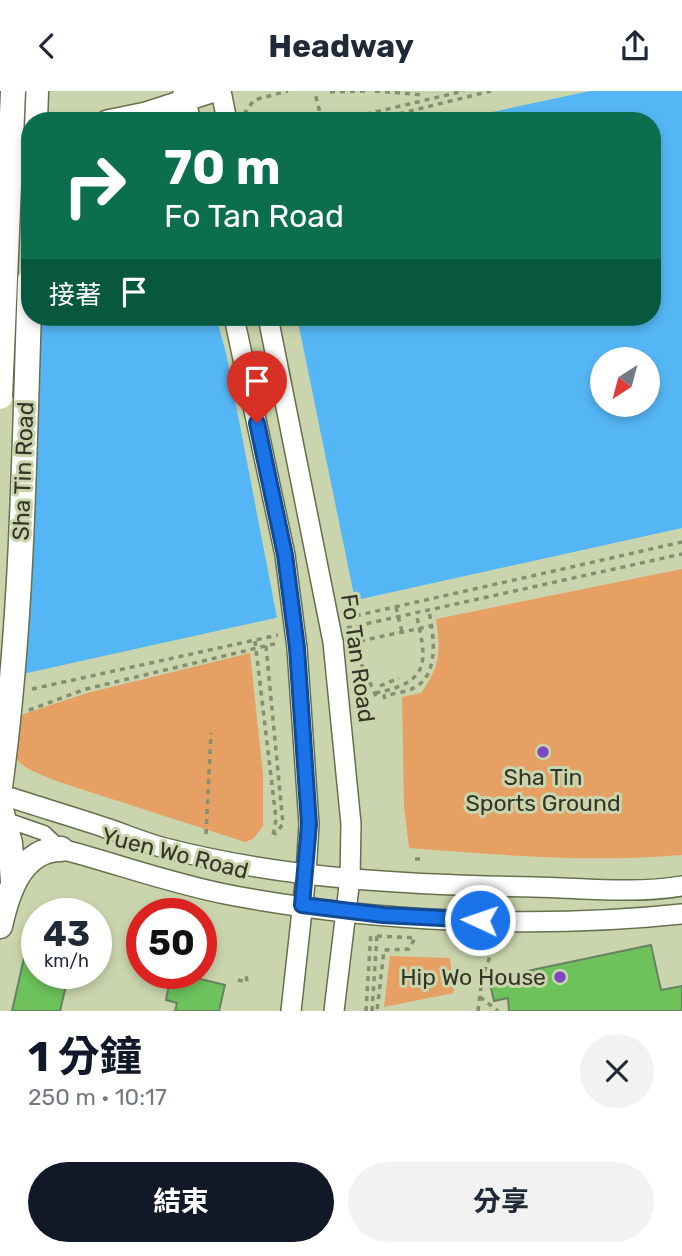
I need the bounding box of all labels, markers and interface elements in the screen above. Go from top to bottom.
icon: back [28,27,66,65]
text: Headway [268,27,414,65]
icon: share [616,27,654,65]
text: 70 m [164,138,281,196]
icon: right [49,140,140,231]
text: Fo Tan Road [164,197,344,235]
icon: arrive [115,273,153,311]
text: 接著 [49,280,101,311]
north arrow [590,347,660,417]
map controls [590,347,660,417]
pin [227,351,287,423]
icon: arrive [238,362,276,400]
street label: Sha Tin Road [7,401,39,541]
street label: Fo Tan Road [335,592,381,724]
marker: Sha Tin Sports Ground [535,744,551,760]
place label: Sha Tin Sports Ground [465,763,621,817]
street label: Yuen Wo Road [99,821,251,885]
position arrow [443,883,517,957]
speed limit sign: 50 [126,898,217,989]
text: 43 [43,913,90,955]
text: km/h [44,950,89,972]
place label: Hip Wo House [400,963,546,991]
marker: Hip Wo House [552,969,568,985]
text: 1 分鐘 [28,1032,142,1082]
button: close [580,1034,654,1108]
text: 250 m · 10:17 [28,1083,167,1111]
button: 結束 [28,1162,334,1242]
button: 分享 [348,1162,654,1242]

